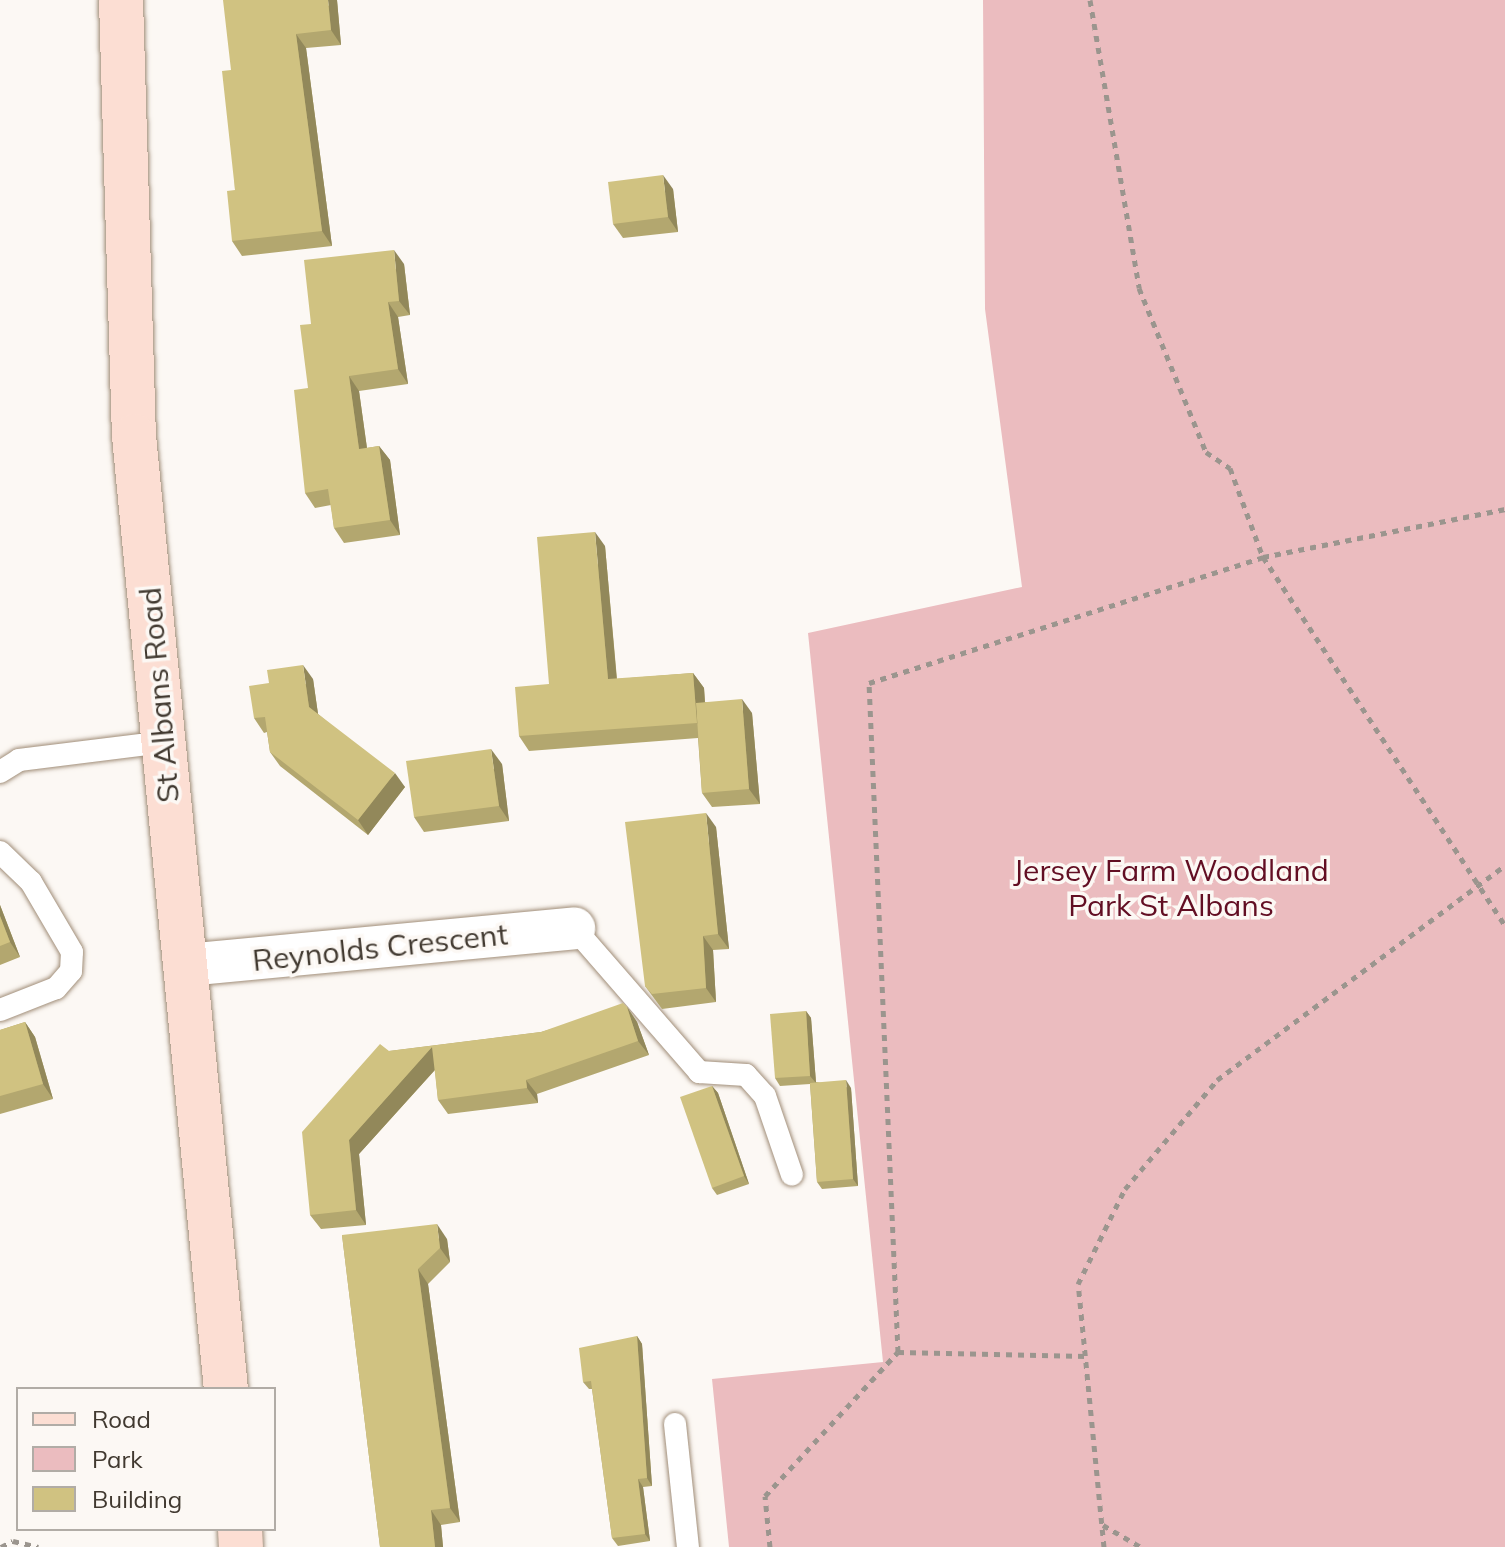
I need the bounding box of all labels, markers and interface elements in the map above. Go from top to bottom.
street label: St Albans Road [132,586,186,804]
park label: Jersey Farm Woodland Park St Albans [1013,852,1329,922]
street label: Reynolds Crescent [251,916,509,978]
legend [16,1387,276,1531]
text: Road [92,1404,151,1434]
text: Park [92,1444,143,1474]
text: Building [92,1484,182,1514]

